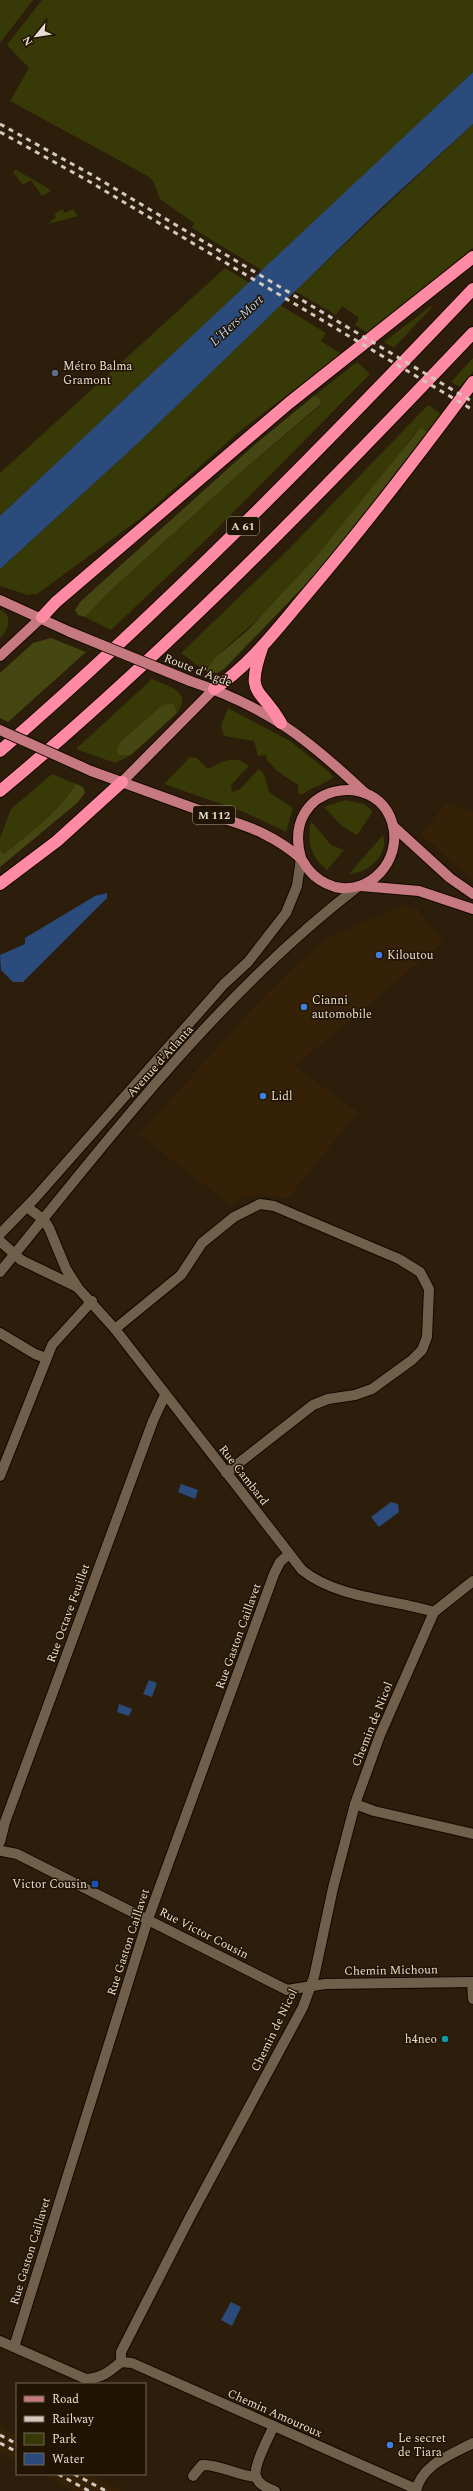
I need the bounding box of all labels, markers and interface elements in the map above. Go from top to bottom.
north arrow [16,16,56,56]
text: N [18,33,37,49]
water label: L'Hers-Mort [205,290,269,351]
place label: Métro Balma Gramont [63,357,132,390]
marker: Métro Balma Gramont [50,368,60,378]
road number: A 61 [227,517,259,535]
street label: Route d'Agde [161,649,235,692]
road number: M 112 [193,806,235,824]
place label: Kiloutou [387,946,434,965]
marker: Kiloutou [374,950,384,960]
place label: Cianni automobile [312,991,372,1024]
marker: Cianni automobile [299,1002,309,1012]
street label: Avenue d'Atlanta [123,1021,198,1102]
place label: Lidl [271,1087,293,1106]
marker: Lidl [258,1091,268,1101]
street label: Rue Cambard [214,1441,274,1510]
street label: Rue Octave Feuillet [42,1561,95,1665]
street label: Rue Gaston Caillavet [210,1581,266,1692]
street label: Chemin de Nicol [347,1679,398,1770]
place label: Victor Cousin [12,1875,87,1894]
marker: Victor Cousin [90,1879,100,1889]
street label: Rue Gaston Caillavet [102,1886,155,1998]
street label: Rue Victor Cousin [156,1903,252,1964]
street label: Chemin Michoun [344,1960,438,1981]
street label: Chemin de Nicol [246,1986,303,2075]
place label: h4neo [405,2030,437,2049]
marker: h4neo [440,2034,450,2044]
street label: Rue Gaston Caillavet [5,2195,56,2307]
legend [16,2383,146,2475]
street label: Chemin Amouroux [224,2384,325,2443]
text: Road [52,2390,79,2409]
text: Railway [52,2410,95,2429]
place label: Le secret de Tiara [398,2429,446,2462]
text: Park [52,2430,77,2449]
marker: Le secret de Tiara [385,2440,395,2450]
text: Water [52,2450,84,2469]

